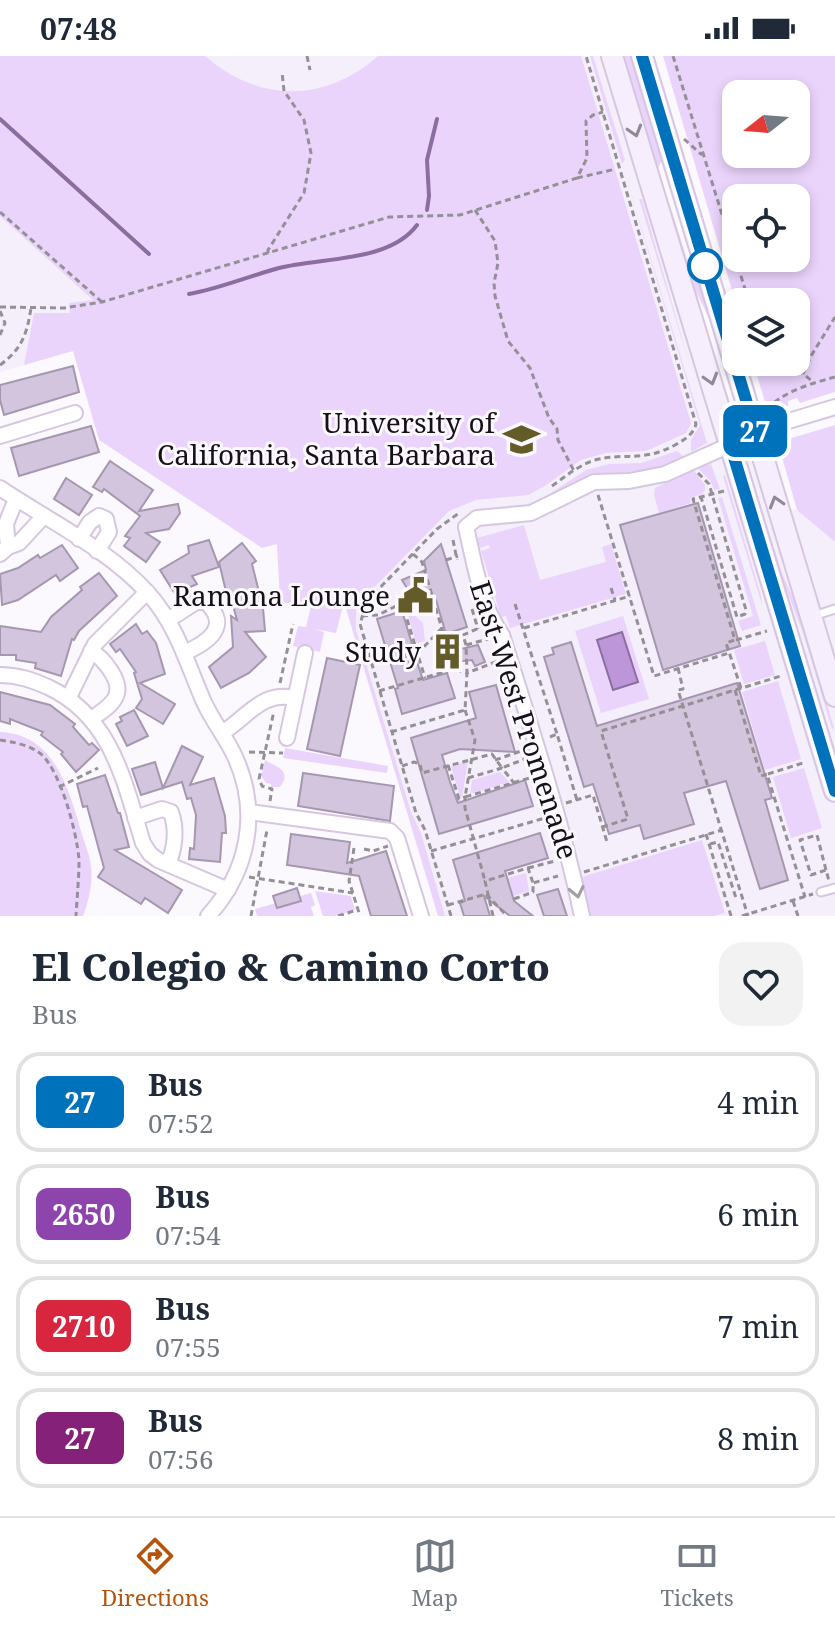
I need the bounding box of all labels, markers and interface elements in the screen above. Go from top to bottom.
text: 07:48 [40,8,117,49]
north arrow [722,80,810,168]
map controls [722,80,810,376]
one-way arrow [626,123,642,137]
button: locate [722,184,810,272]
unlabelled marker [688,249,722,283]
button: layers [722,288,810,376]
one-way arrow [702,372,718,386]
place label: University of California, Santa Barbara [157,403,498,473]
line badge: 27 [719,405,791,457]
text: 27 [739,412,771,450]
school or university icon: University of California, Santa Barbara [502,420,540,458]
one-way arrow [769,496,785,509]
place label: Ramona Lounge [173,576,390,614]
street label: East-West Promenade [462,576,588,864]
public building icon: Ramona Lounge [397,577,435,615]
place label: Study [345,632,421,670]
building icon: Study [428,633,466,671]
one-way arrow [568,885,585,898]
text: El Colegio & Camino Corto [32,940,550,992]
button: heart [719,942,803,1026]
text: Bus [32,996,77,1032]
text: Bus [148,1064,203,1105]
text: 4 min [717,1082,799,1123]
text: 27 [64,1083,96,1121]
text: 07:52 [148,1105,214,1141]
text: Bus [155,1176,210,1217]
text: 6 min [717,1194,799,1235]
text: 2650 [52,1195,115,1233]
text: 07:54 [155,1217,221,1253]
text: Bus [155,1288,210,1329]
text: 7 min [717,1306,799,1347]
text: 2710 [52,1307,115,1345]
text: 07:55 [155,1329,221,1365]
text: Bus [148,1400,203,1441]
text: 8 min [717,1418,799,1459]
text: 27 [64,1419,96,1457]
text: 07:56 [148,1441,214,1477]
tab: Directions [101,1534,209,1612]
tab: Map [411,1534,458,1612]
tab: Tickets [660,1534,734,1612]

